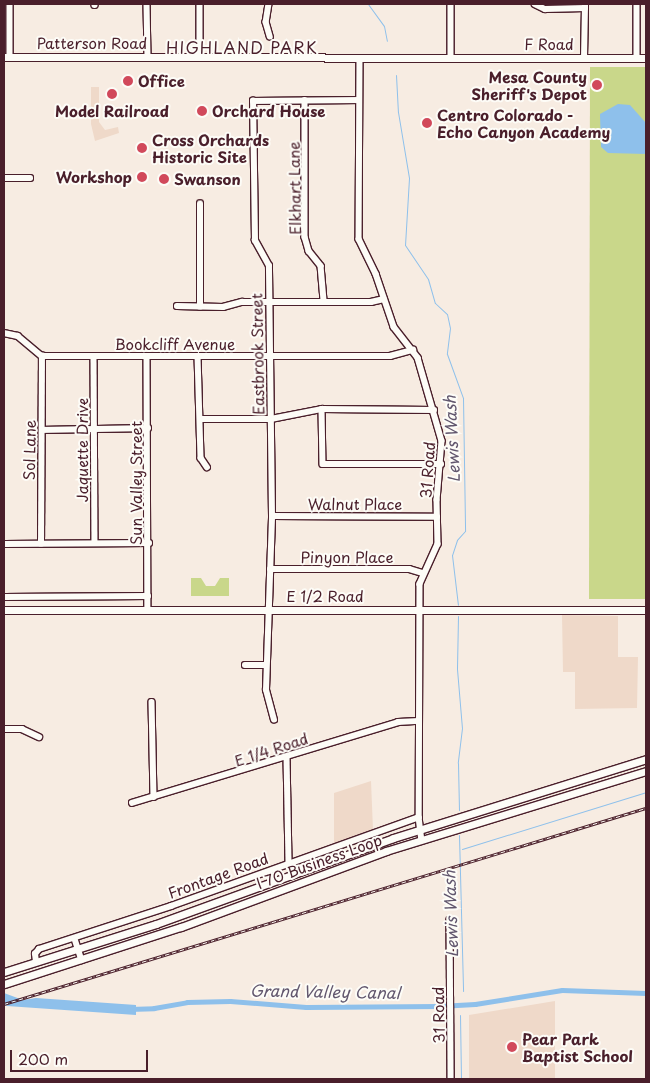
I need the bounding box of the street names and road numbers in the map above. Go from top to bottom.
street label: Patterson Road [37,34,147,52]
street label: F Road [524,35,574,53]
street label: Elkhart Lane [284,141,304,235]
street label: Eastbrook Street [247,293,267,415]
street label: Bookcliff Avenue [115,335,235,353]
street label: Jaquette Drive [73,397,91,503]
street label: Sol Lane [19,419,39,481]
street label: Sun Valley Street [127,421,145,545]
street label: 31 Road [416,441,438,499]
street label: Walnut Place [308,495,402,513]
street label: Pinyon Place [301,548,393,566]
street label: E 1/2 Road [286,587,364,605]
street label: E 1/4 Road [231,728,311,770]
street label: I 70 Business Loop [253,830,385,892]
street label: Frontage Road [165,849,271,901]
street label: 31 Road [429,986,447,1044]

